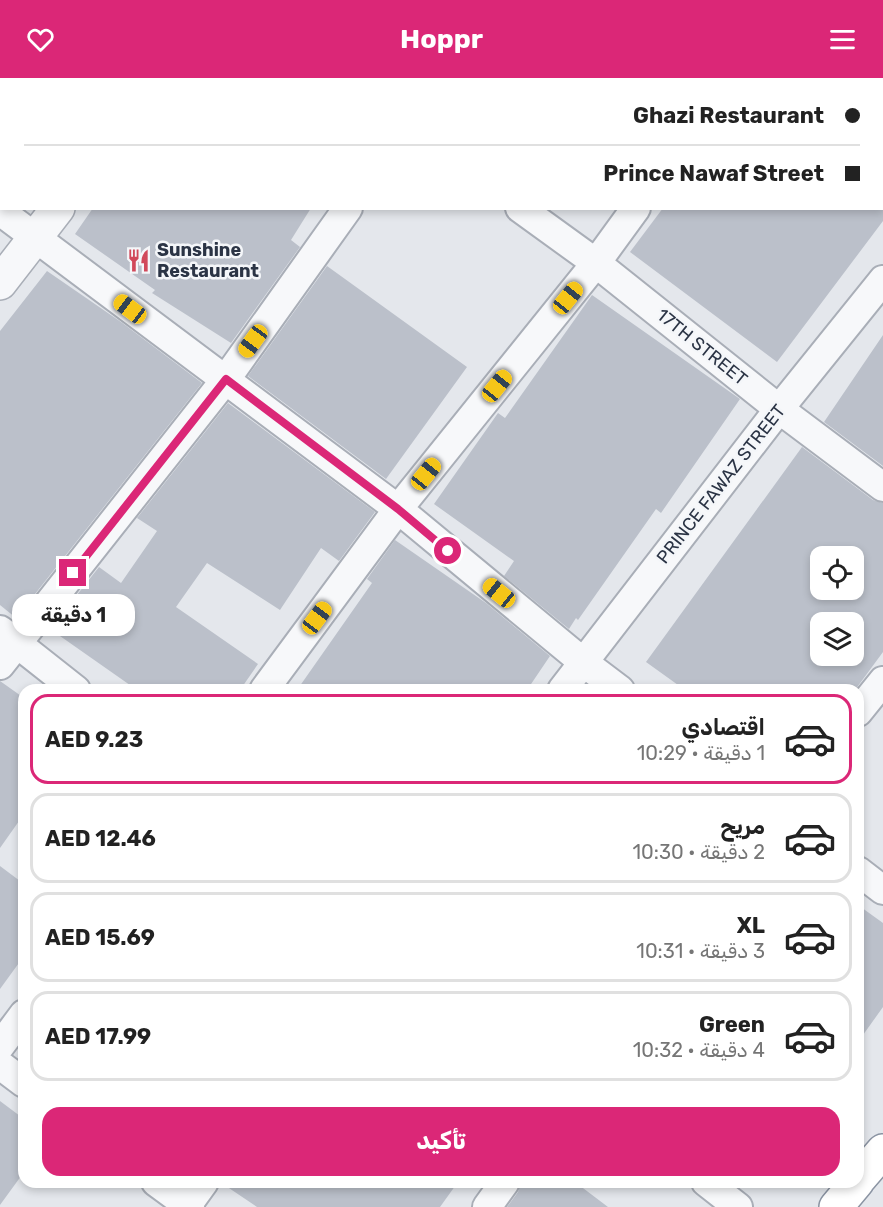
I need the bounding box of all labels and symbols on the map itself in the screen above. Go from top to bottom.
place label: Sunshine Restaurant [157,239,259,282]
restaurant icon: Sunshine Restaurant [126,247,152,273]
car [550,278,586,318]
car [110,291,150,327]
street label: 17TH STREET [652,304,752,390]
car [235,321,271,361]
car [479,366,515,406]
street label: PRINCE FAWAZ STREET [652,400,790,568]
car [408,454,444,494]
route start [434,537,461,564]
route end [59,559,86,586]
car [479,575,519,611]
callout: 1 دقيقة [11,594,134,636]
car [299,598,335,638]

